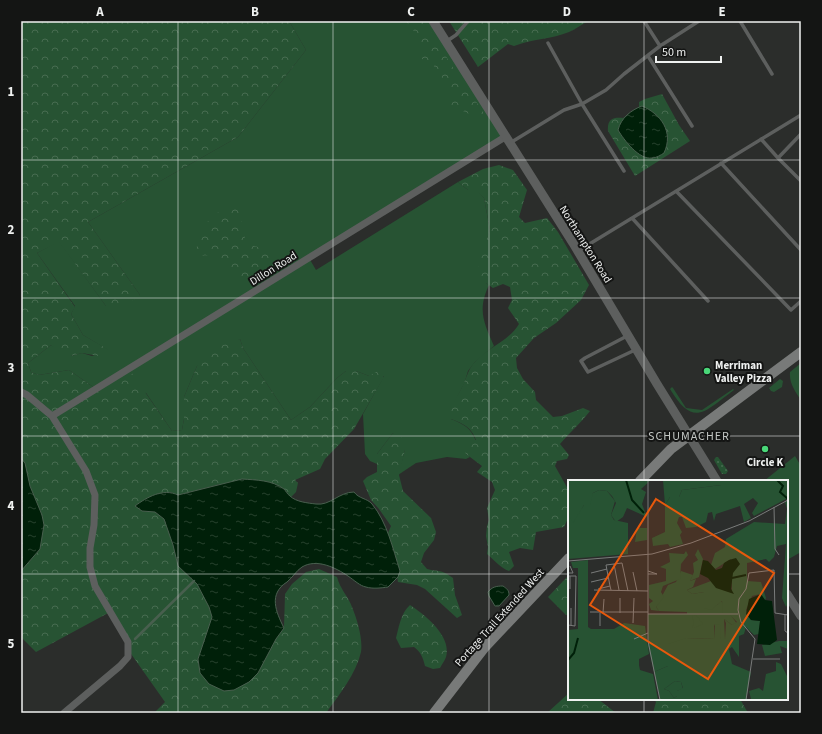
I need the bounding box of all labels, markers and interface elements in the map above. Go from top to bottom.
text: A [95,3,104,21]
text: B [251,3,259,21]
text: C [407,3,415,21]
text: D [563,3,571,21]
text: E [718,3,726,21]
scale bar [656,38,721,64]
text: 50 m [662,44,686,61]
text: 1 [8,83,15,101]
street label: Northampton Road [556,203,615,286]
text: 2 [8,221,15,239]
street label: Dillon Road [247,248,300,289]
place label: Merriman Valley Pizza [714,358,772,386]
text: 3 [8,359,15,377]
marker: Merriman Valley Pizza [702,366,712,376]
district label: SCHUMACHER [648,428,730,445]
marker: Circle K [760,444,770,454]
place label: Circle K [747,455,784,470]
inset map [568,480,788,700]
text: 4 [8,497,15,515]
street label: Portage Trail Extended West [451,565,548,670]
text: 5 [8,635,15,653]

